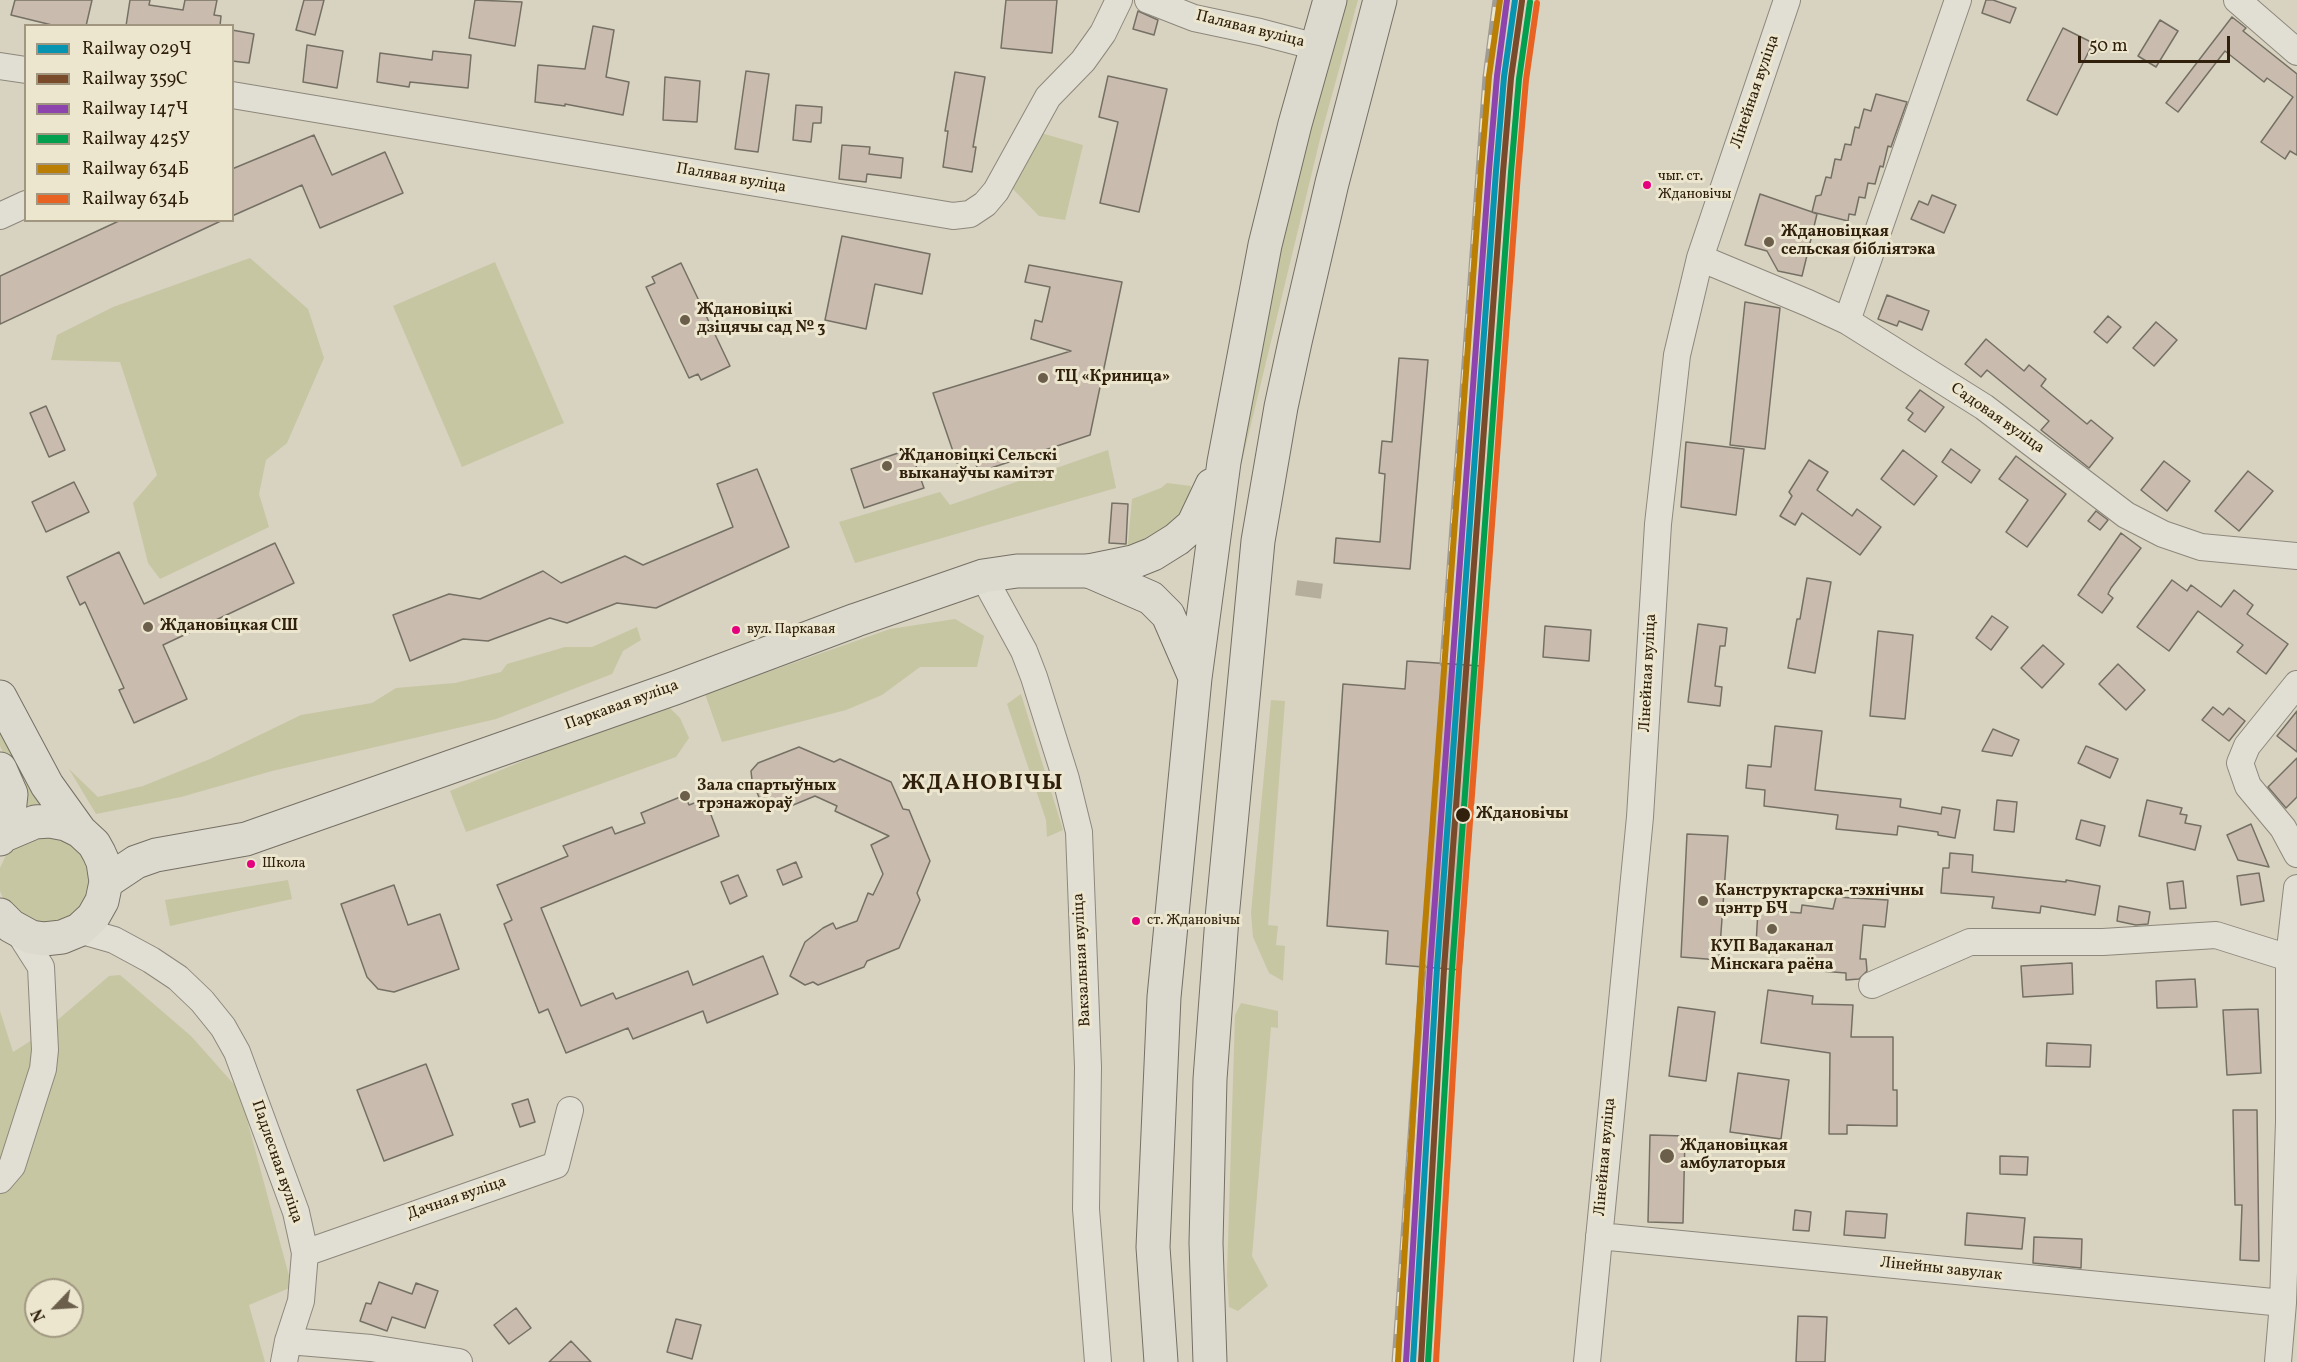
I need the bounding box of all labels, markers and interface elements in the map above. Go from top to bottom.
street label: Палявая вуліца [1194,7,1306,53]
legend [24,24,234,222]
scale bar [2081,24,2232,62]
street label: Лінейная вуліца [1728,33,1784,151]
text: 50 m [2089,34,2128,59]
text: Railway 029Ч [82,37,191,62]
text: Railway 359С [82,67,188,92]
text: Railway 147Ч [82,97,188,122]
text: Railway 425У [82,127,190,152]
text: Railway 634Б [82,157,189,182]
street label: Палявая вуліца [674,160,788,198]
place label: чыг. ст. Ждановічы [1658,169,1731,202]
marker: чыг. ст. Ждановічы [1641,179,1653,191]
text: Railway 634Ь [82,187,189,212]
place label: Ждановіцкая сельская бібліятэка [1781,223,1935,261]
marker: Ждановіцкая сельская бібліятэка [1762,235,1776,249]
place label: Ждановіцкі дзіцячы сад № 3 [697,301,826,339]
marker: Ждановіцкі дзіцячы сад № 3 [678,313,692,327]
place label: ТЦ «Криница» [1055,368,1170,388]
marker: ТЦ «Криница» [1036,371,1050,385]
street label: Садовая вуліца [1946,379,2048,459]
place label: Ждановіцкі Сельскі выканаўчы камітэт [899,447,1057,485]
marker: Ждановіцкі Сельскі выканаўчы камітэт [880,459,894,473]
street label: Лінейная вуліца [1636,613,1662,733]
place label: Ждановіцкая СШ [160,617,298,637]
marker: Ждановіцкая СШ [141,620,155,634]
place label: вул. Паркавая [747,622,835,638]
marker: вул. Паркавая [730,624,742,636]
street label: Паркавая вуліца [562,677,682,735]
district label: ЖДАНОВІЧЫ [902,772,1064,798]
place label: Зала спартыўных трэнажораў [697,777,836,815]
marker: Зала спартыўных трэнажораў [678,789,692,803]
place label: Ждановічы [1476,805,1568,825]
marker: Ждановічы [1454,806,1472,824]
place label: Школа [262,856,305,872]
marker: Школа [245,858,257,870]
place label: Канструктарска-тэхнічны цэнтр БЧ [1715,882,1924,920]
street label: Вакзальная вуліца [1070,892,1096,1028]
marker: Канструктарска-тэхнічны цэнтр БЧ [1696,894,1710,908]
place label: ст. Ждановічы [1147,913,1240,929]
marker: ст. Ждановічы [1130,915,1142,927]
marker: КУП Вадаканал Мінскага раёна [1765,922,1779,936]
place label: КУП Вадаканал Мінскага раёна [1711,938,1833,976]
street label: Лінейная вуліца [1591,1097,1621,1217]
street label: Падлесная вуліца [246,1098,306,1226]
place label: Ждановіцкая амбулаторыя [1680,1137,1788,1175]
marker: Ждановіцкая амбулаторыя [1658,1147,1676,1165]
street label: Дачная вуліца [405,1173,509,1225]
street label: Лінейны завулак [1879,1254,2003,1286]
north arrow [24,1278,84,1338]
text: N [27,1305,52,1325]

